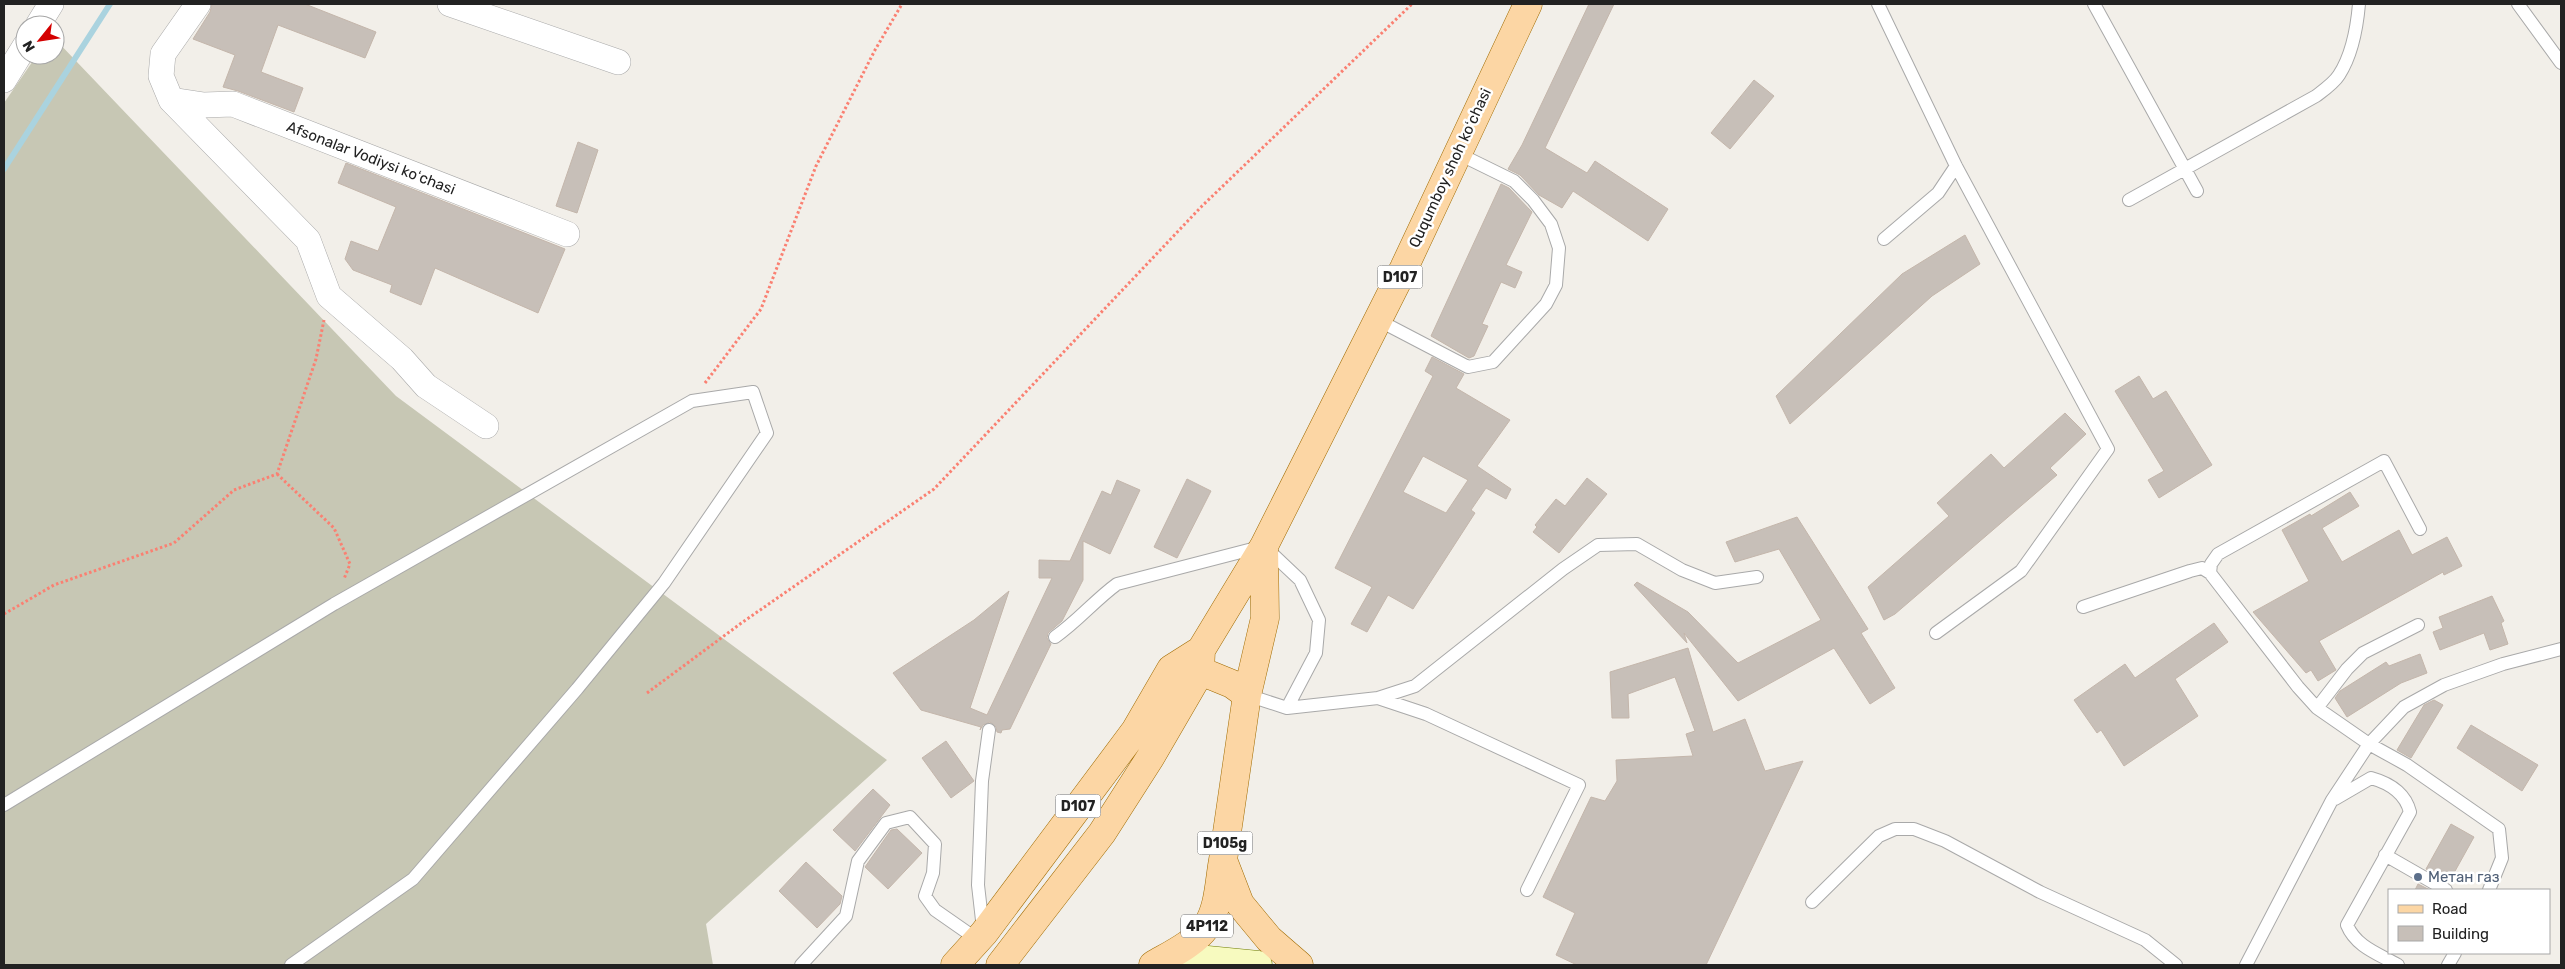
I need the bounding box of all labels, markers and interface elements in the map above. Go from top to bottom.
north arrow [15,15,65,65]
text: N [19,38,39,55]
street label: Ququmboy shoh koʻchasi [1405,85,1495,251]
street label: Afsonalar Vodiysi koʻchasi [284,117,458,199]
road number: D107 [1378,266,1422,288]
road number: D107 [1056,794,1100,818]
road number: D105g [1198,831,1252,854]
place label: Метан газ [2428,868,2500,886]
marker: Метан газ [2412,871,2424,883]
legend [2388,889,2550,954]
text: Road [2432,900,2468,918]
road number: 4P112 [1181,914,1233,938]
text: Building [2432,925,2489,943]

